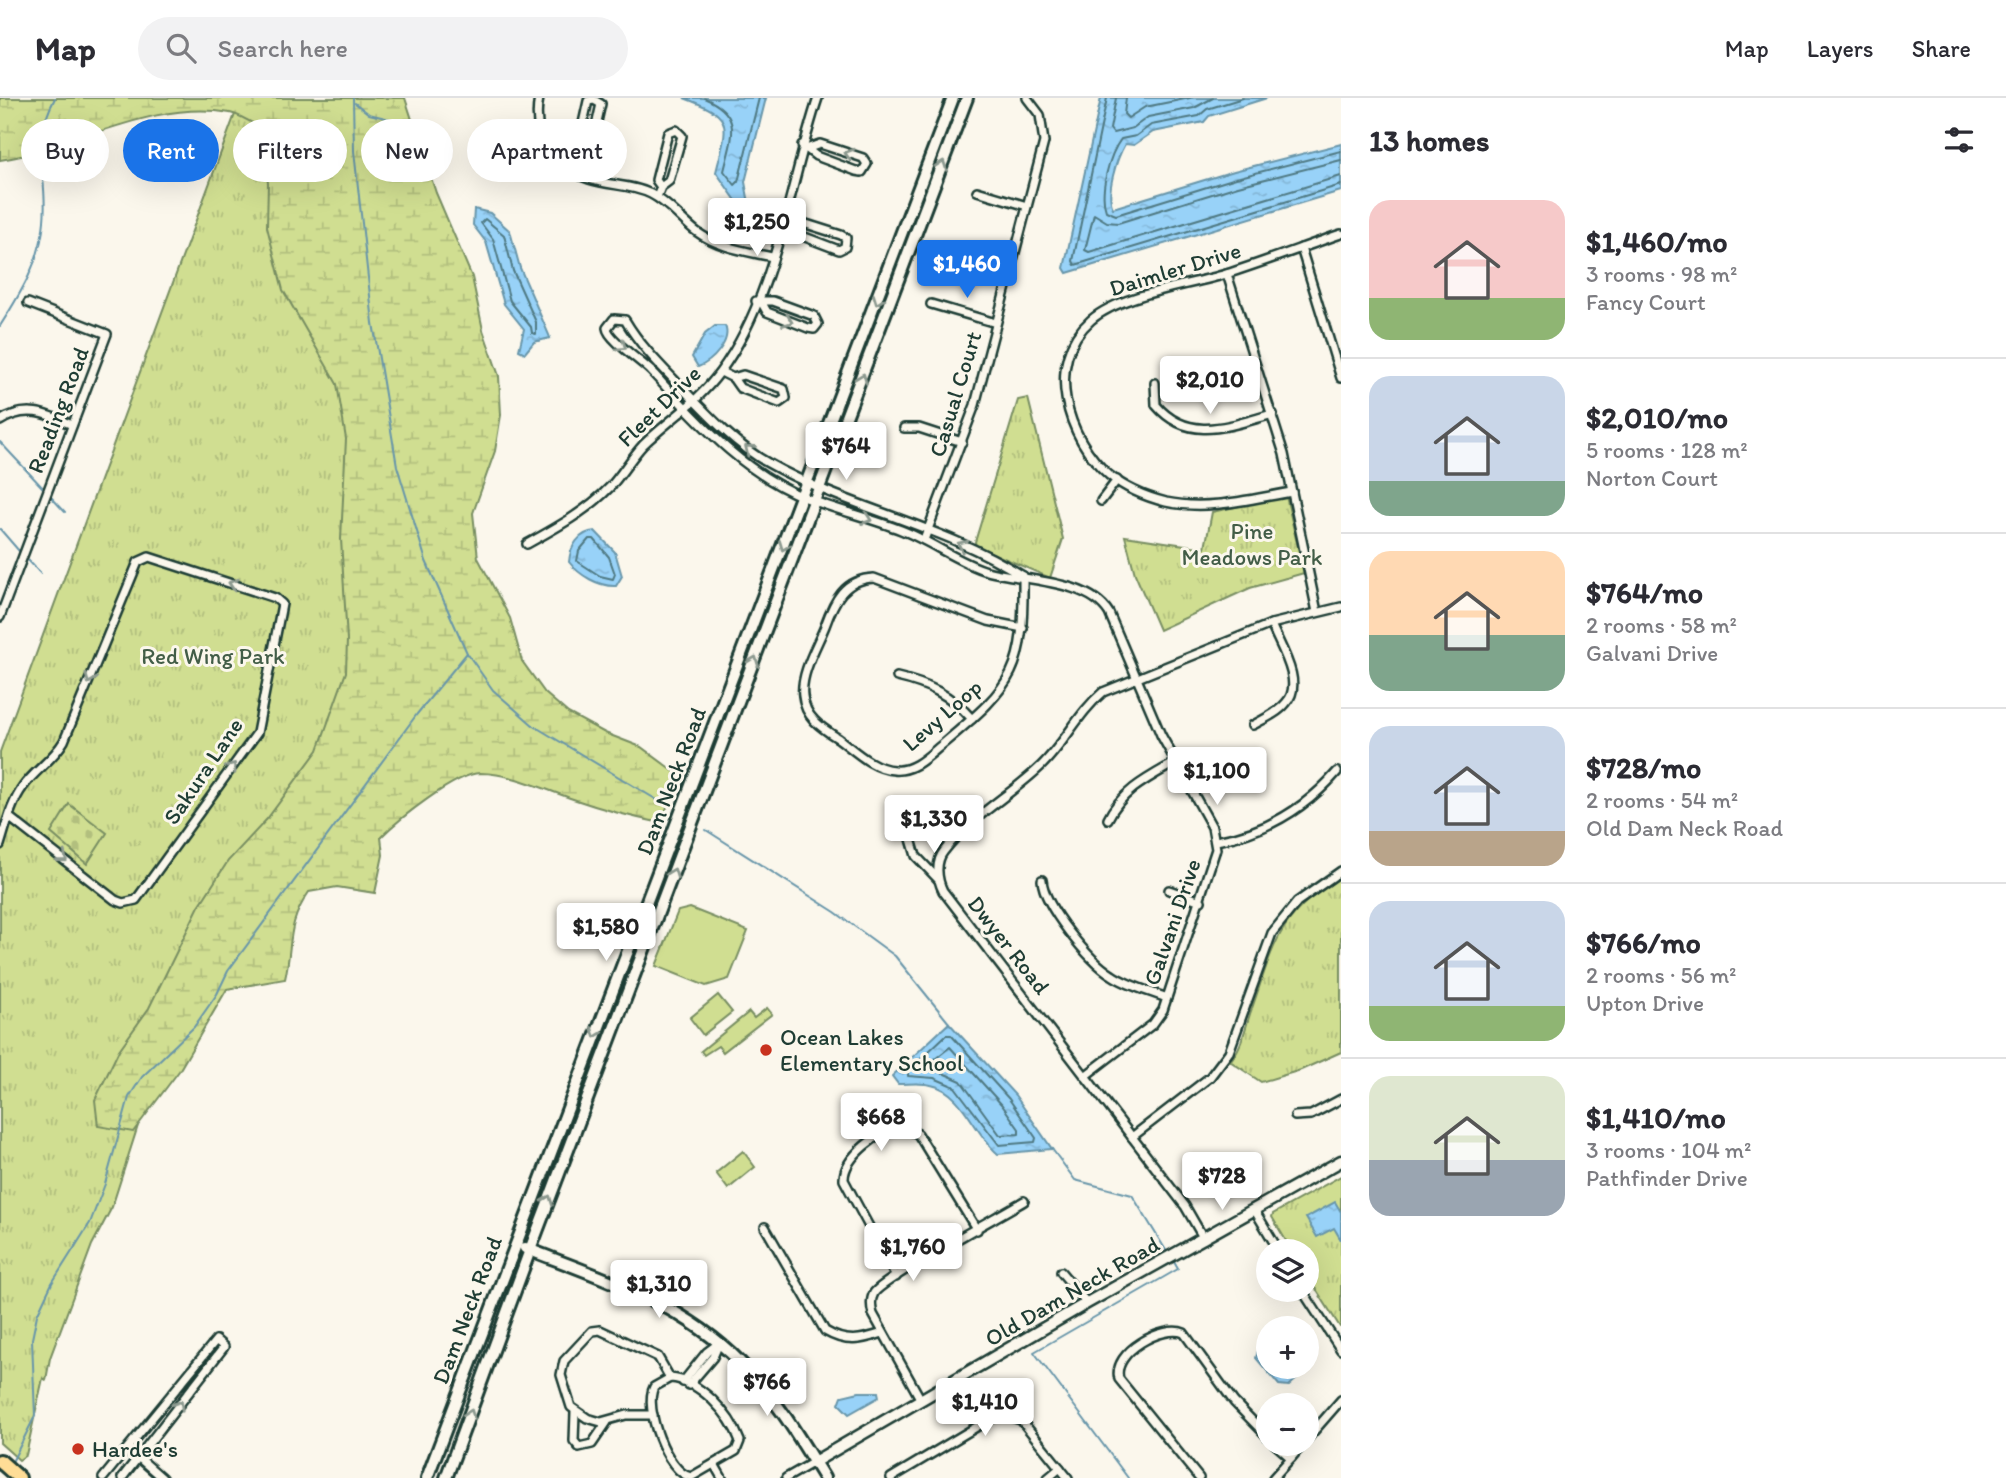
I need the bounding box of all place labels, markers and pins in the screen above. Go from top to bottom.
pin: $1,250 [700,198,814,258]
pin: $1,460 [910,240,1024,300]
pin: $2,010 [1153,356,1267,416]
pin: $764 [805,422,887,482]
pin: $1,100 [1160,748,1274,807]
pin: $1,330 [877,796,991,855]
pin: $1,580 [549,904,663,963]
place label: Ocean Lakes Elementary School [780,1023,964,1077]
marker: Ocean Lakes Elementary School [758,1042,774,1058]
pin: $668 [840,1094,922,1153]
pin: $728 [1181,1152,1263,1212]
pin: $1,760 [856,1224,970,1283]
pin: $1,310 [602,1260,716,1320]
pin: $766 [726,1358,808,1418]
pin: $1,410 [928,1378,1042,1438]
place label: Hardee's [92,1435,178,1463]
marker: Hardee's [70,1441,86,1457]

